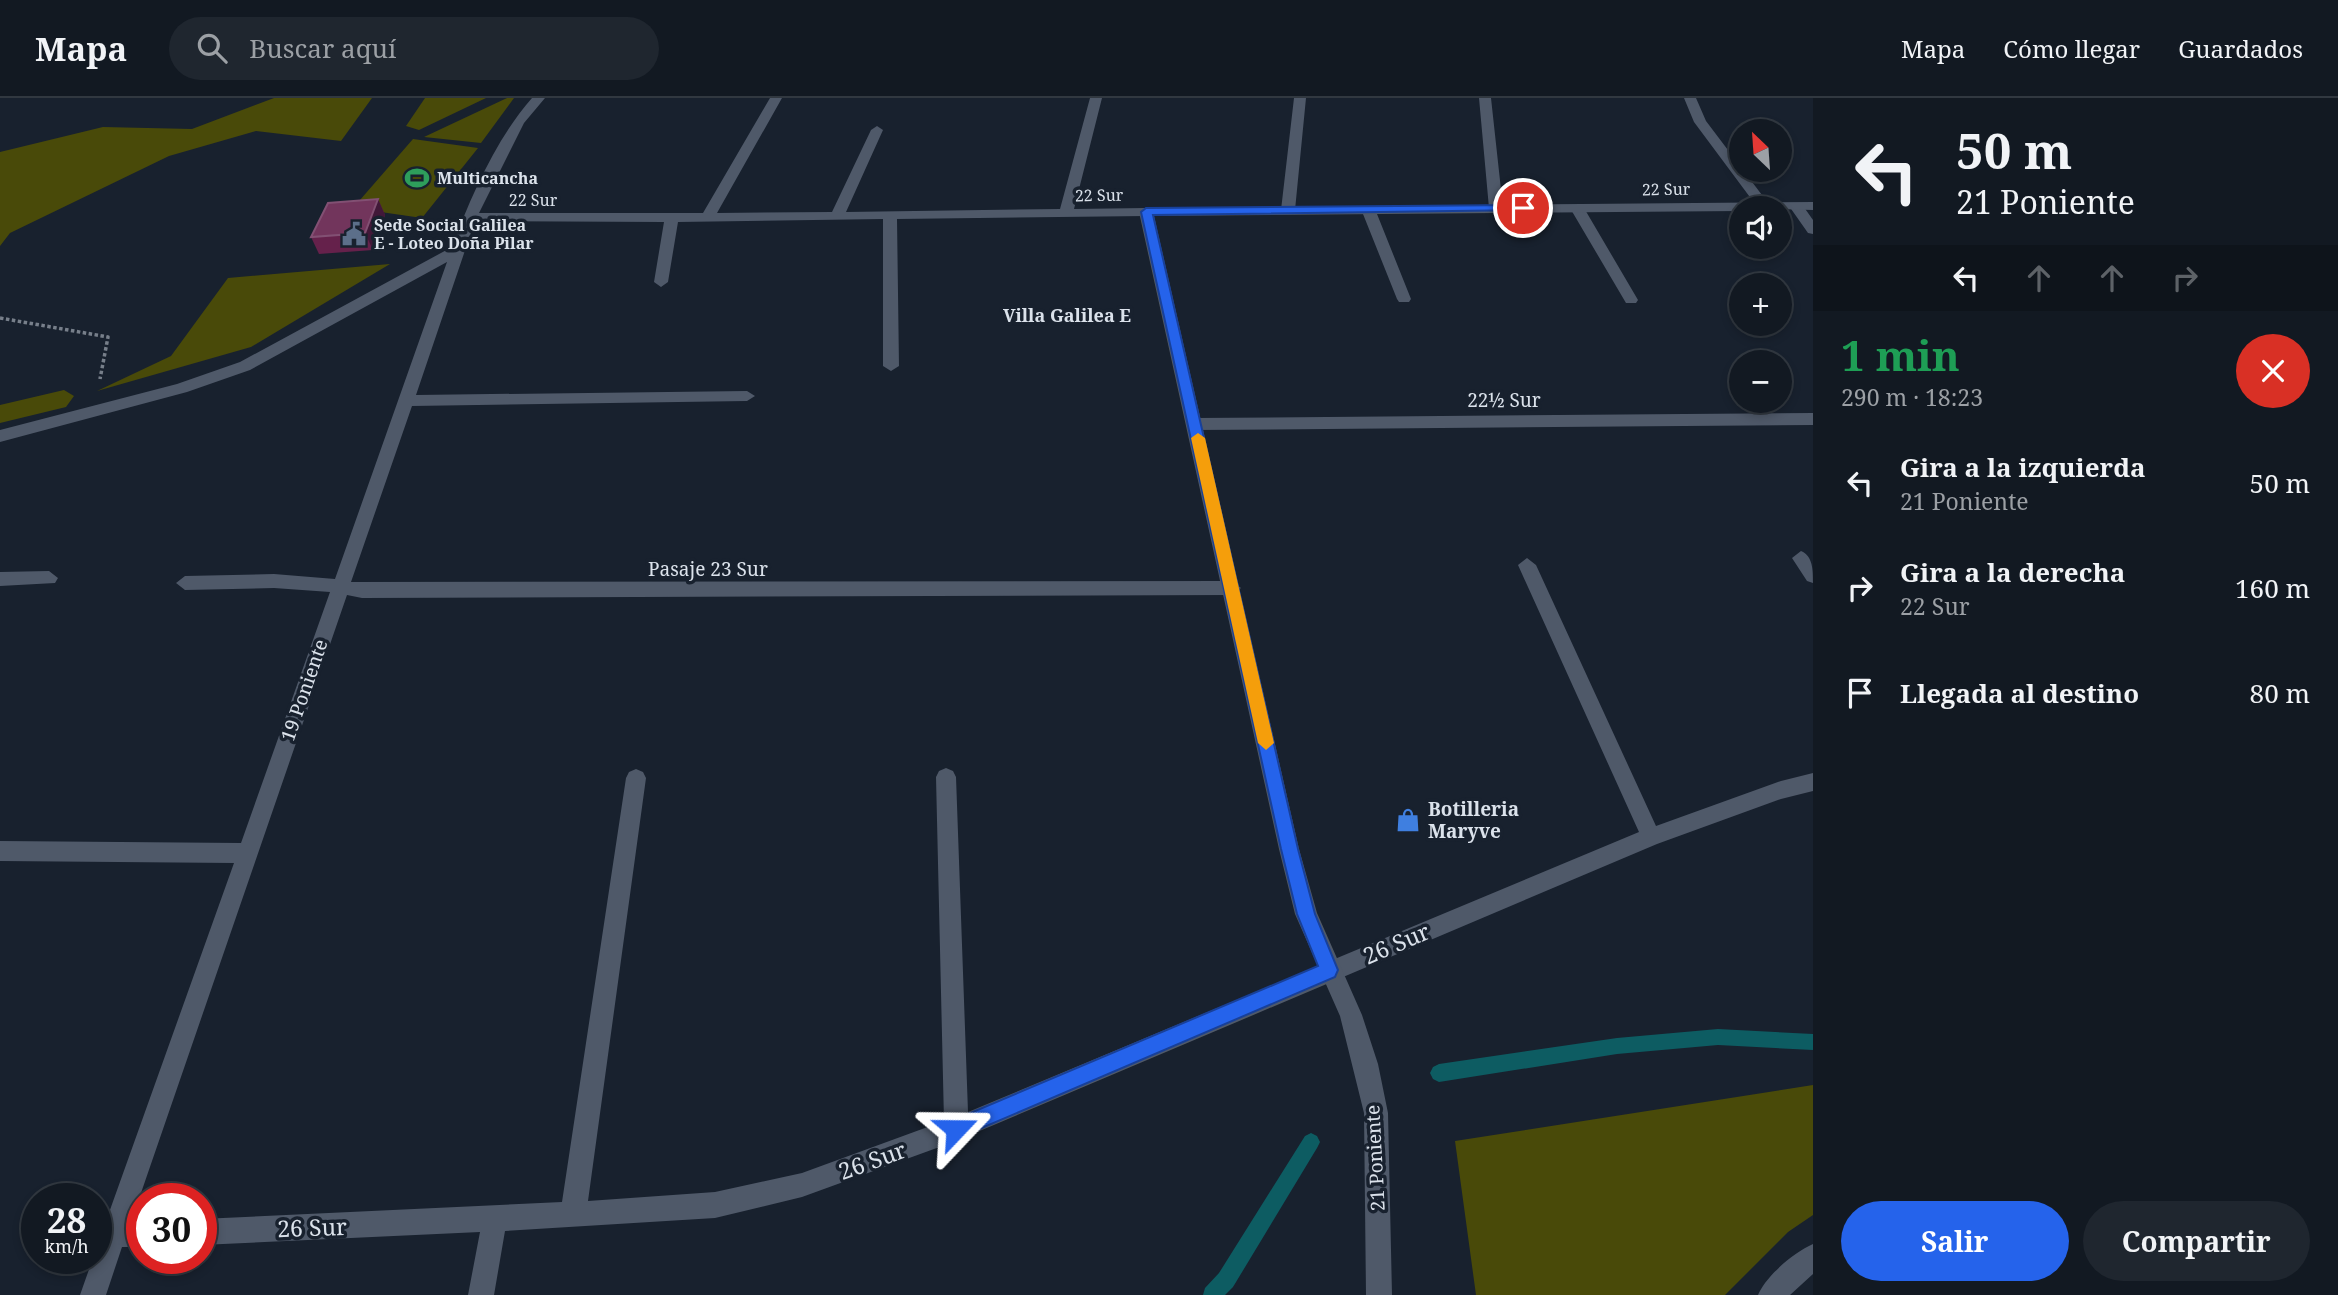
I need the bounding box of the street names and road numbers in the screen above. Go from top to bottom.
street label: 22 Sur [1642,178,1691,200]
street label: 22 Sur [1075,184,1124,206]
street label: 22 Sur [509,189,558,211]
street label: 22½ Sur [1467,387,1541,413]
street label: Pasaje 23 Sur [648,556,768,582]
street label: 19 Poniente [274,636,334,744]
street label: 26 Sur [1358,915,1434,971]
street label: 21 Poniente [1359,1104,1391,1212]
street label: 26 Sur [834,1133,910,1187]
street label: 26 Sur [277,1210,348,1244]

